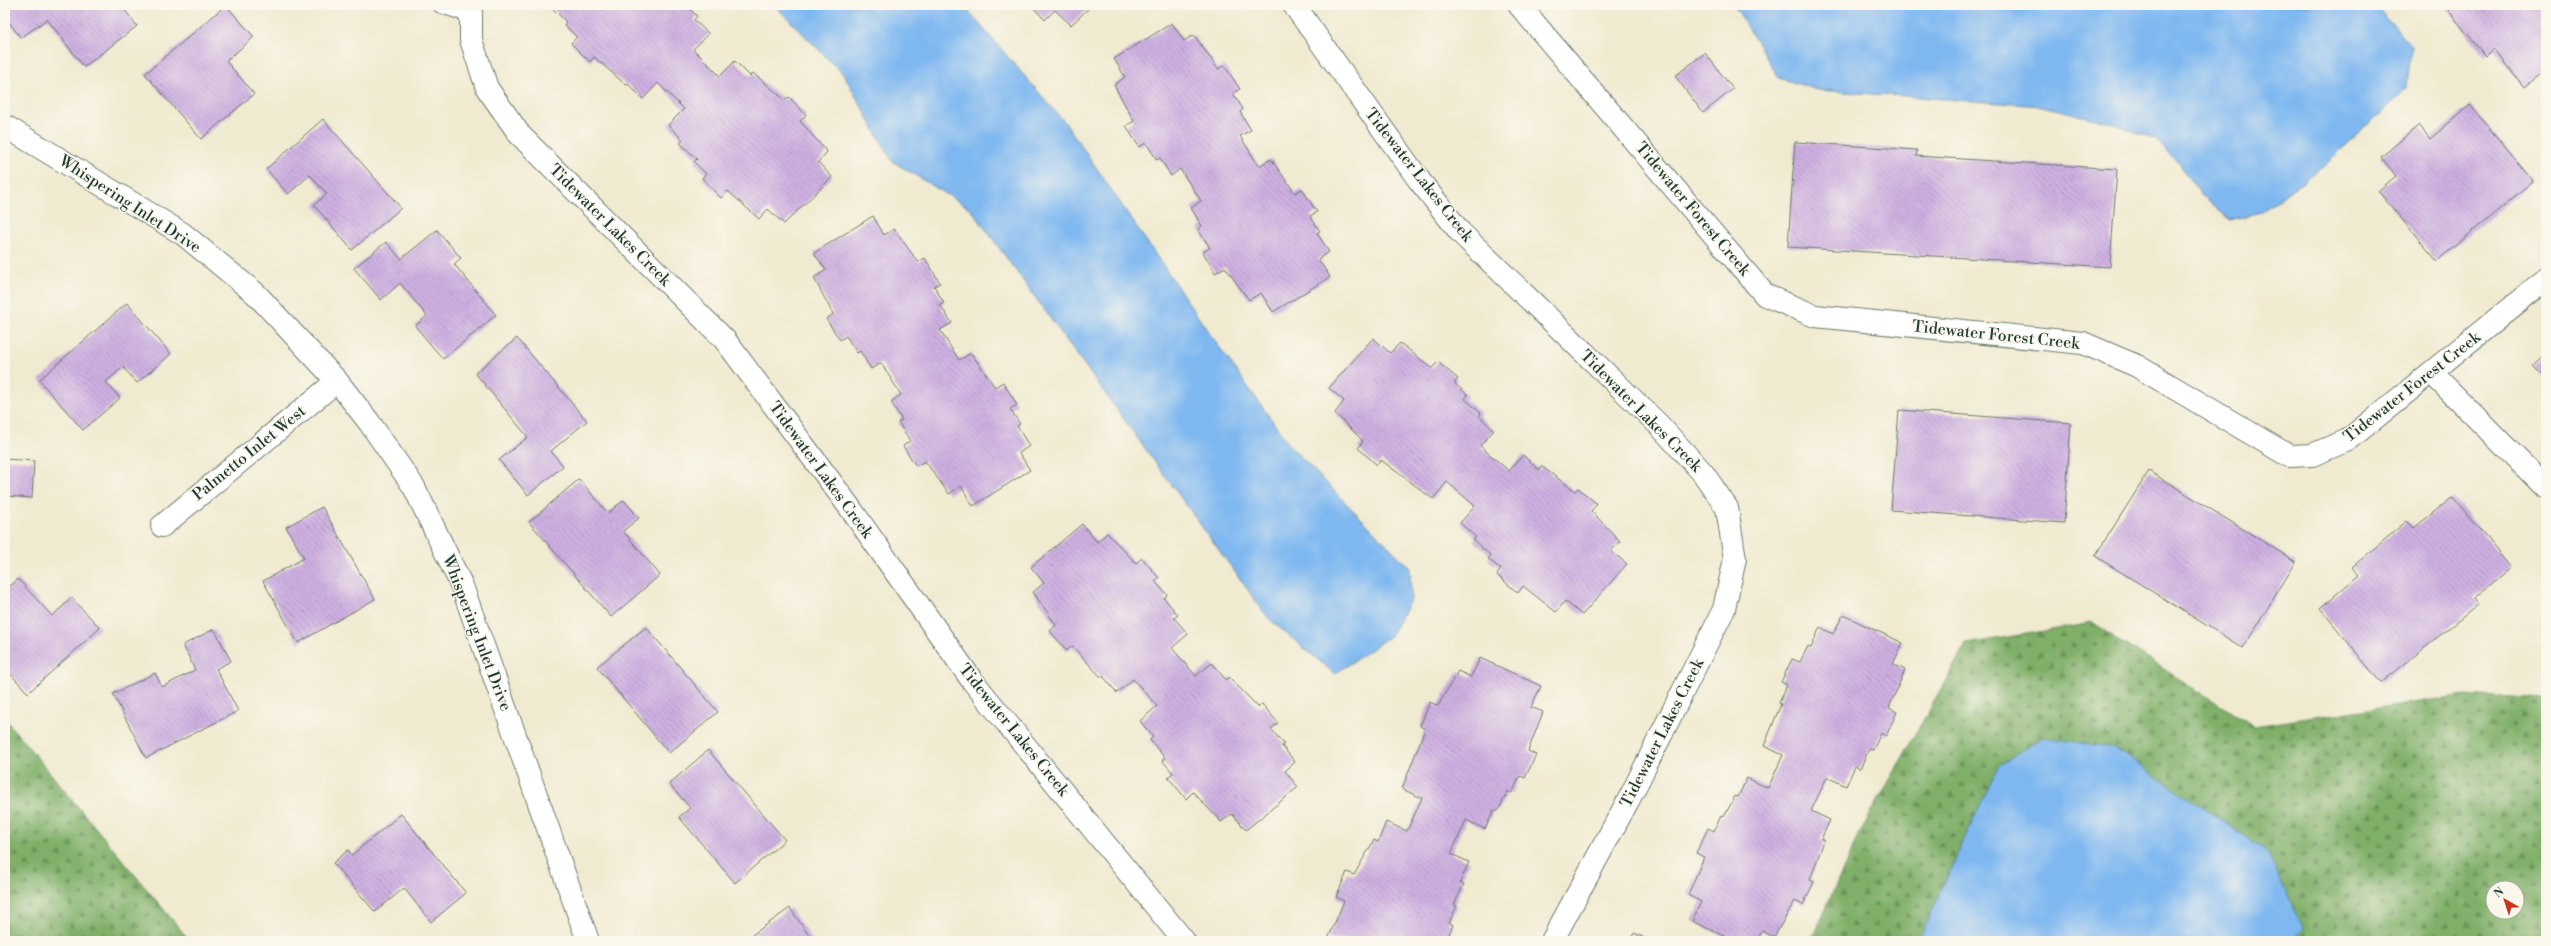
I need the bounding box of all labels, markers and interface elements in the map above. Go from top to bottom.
street label: Tidewater Lakes Creek [1361,104,1478,247]
street label: Tidewater Forest Creek [1631,138,1756,281]
street label: Whispering Inlet Drive [54,150,205,257]
street label: Tidewater Lakes Creek [545,160,676,291]
street label: Tidewater Forest Creek [1911,316,2082,354]
street label: Tidewater Forest Creek [2340,326,2486,447]
street label: Tidewater Lakes Creek [1576,346,1707,477]
street label: Tidewater Lakes Creek [765,398,878,544]
street label: Palmetto Inlet West [188,401,310,505]
street label: Whispering Inlet Drive [438,551,516,714]
street label: Tidewater Lakes Creek [1616,654,1709,811]
street label: Tidewater Lakes Creek [955,660,1074,801]
north arrow [2485,880,2525,920]
text: N [2492,885,2507,901]

